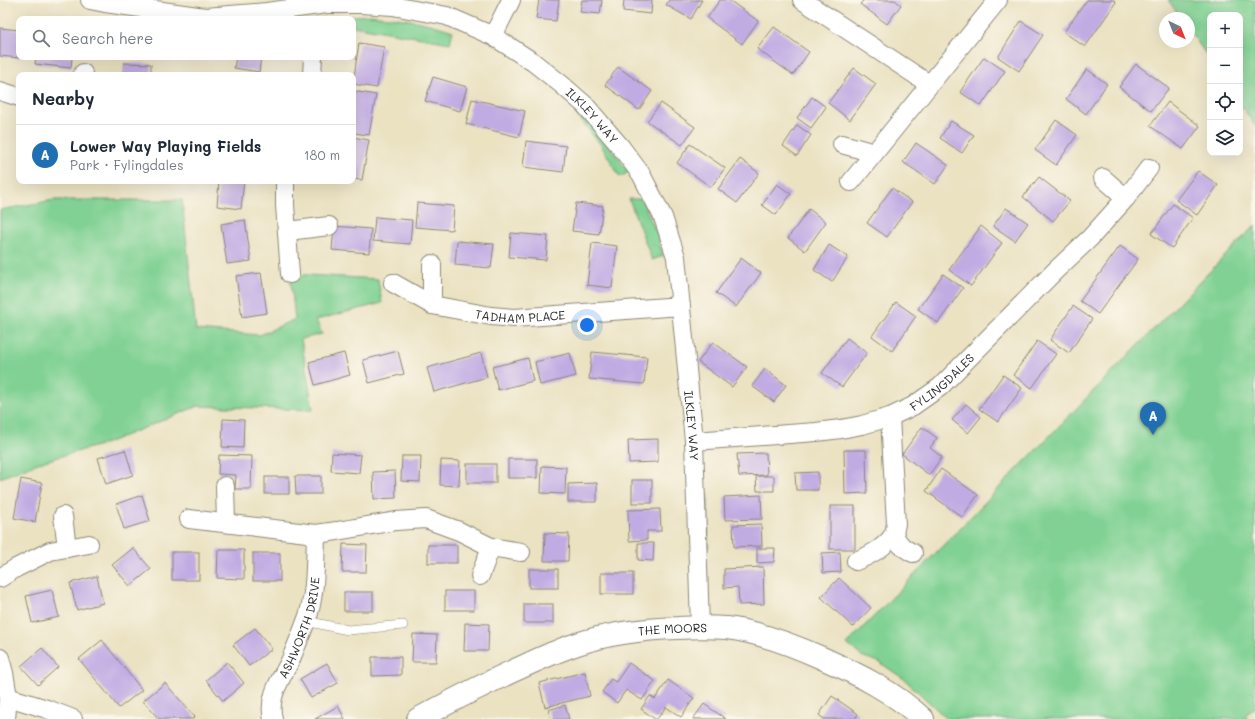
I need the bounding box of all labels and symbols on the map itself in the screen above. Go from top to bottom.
north arrow [1159,12,1195,48]
street label: ILKLEY WAY [563,84,622,147]
street label: TADHAM PLACE [474,305,566,326]
your location [577,315,597,335]
street label: FYLINGDALES [906,349,977,414]
street label: ILKLEY WAY [681,390,703,461]
pin: A [1140,402,1166,435]
street label: ASHWORTH DRIVE [274,576,323,681]
street label: THE MOORS [637,619,707,639]

